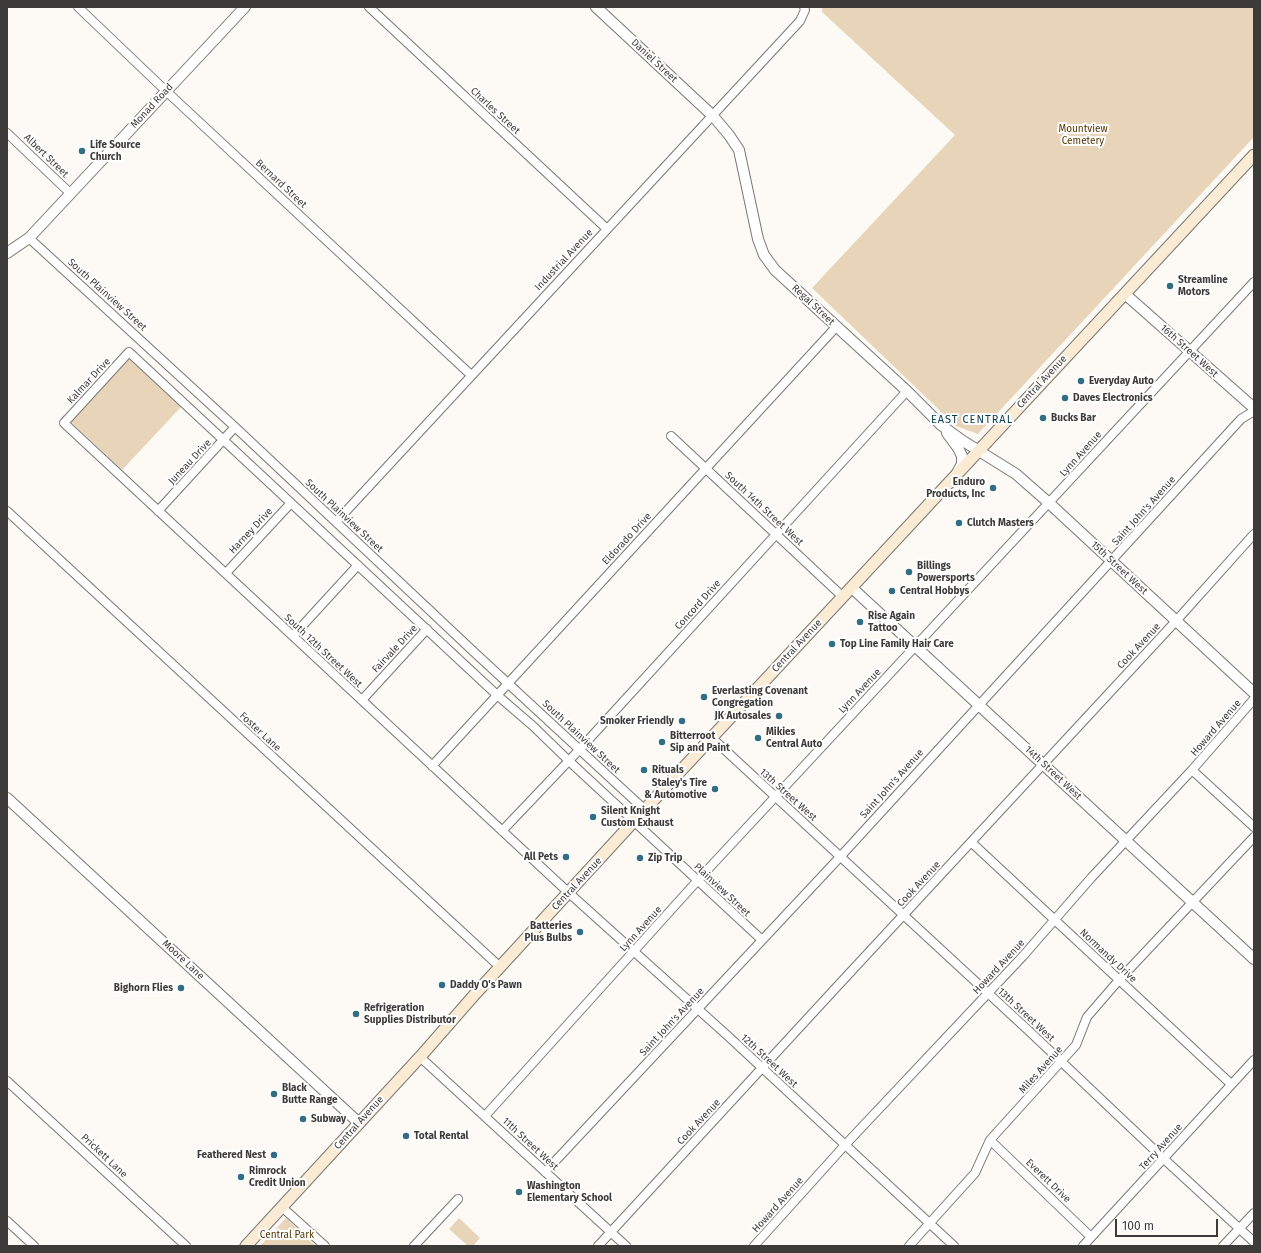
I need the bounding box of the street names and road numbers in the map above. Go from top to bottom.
street label: Daniel Street [628,37,680,85]
street label: Monad Road [128,81,176,131]
street label: Charles Street [468,85,522,137]
street label: Albert Street [21,132,71,180]
street label: Bernard Street [253,157,309,211]
street label: Industrial Avenue [532,227,596,293]
street label: South Plainview Street [65,256,149,334]
street label: Regal Street [789,282,837,328]
street label: 16th Street West [1158,322,1220,380]
street label: Central Avenue [1014,353,1070,411]
street label: Kalmar Drive [65,356,113,406]
street label: Lynn Avenue [1058,429,1104,479]
street label: Juneau Drive [166,437,214,487]
street label: South 14th Street West [722,470,806,548]
street label: Saint John's Avenue [1110,474,1178,548]
street label: South Plainview Street [303,477,385,555]
street label: Harney Drive [227,506,275,556]
street label: Eldorado Drive [600,510,654,568]
street label: 15th Street West [1088,539,1150,597]
street label: Concord Drive [672,578,724,632]
street label: South 12th Street West [281,612,365,690]
street label: Central Avenue [769,617,825,675]
street label: Cook Avenue [1115,621,1163,671]
street label: Fairvale Drive [370,623,420,675]
street label: Lynn Avenue [836,666,884,716]
street label: Howard Avenue [1188,697,1244,759]
street label: South Plainview Street [540,698,622,776]
street label: Foster Lane [237,710,283,754]
street label: 14th Street West [1022,744,1084,802]
street label: Saint John's Avenue [858,747,926,821]
street label: 13th Street West [757,766,819,824]
street label: Central Avenue [549,855,605,913]
street label: Cook Avenue [895,859,943,909]
street label: Plainview Street [691,861,753,919]
street label: Lynn Avenue [618,904,664,954]
street label: Normandy Drive [1077,927,1139,985]
street label: Howard Avenue [971,937,1027,997]
street label: Moore Lane [160,938,206,982]
street label: Saint John's Avenue [637,985,707,1059]
street label: 13th Street West [995,986,1057,1044]
street label: 12th Street West [738,1032,800,1090]
street label: Miles Avenue [1017,1044,1065,1096]
street label: Central Avenue [332,1094,386,1152]
street label: Cook Avenue [675,1097,723,1147]
street label: 11th Street West [499,1115,561,1173]
street label: Terry Avenue [1137,1121,1185,1173]
street label: Prickett Lane [78,1131,130,1181]
street label: Everett Drive [1023,1157,1073,1205]
street label: Howard Avenue [750,1175,806,1235]

